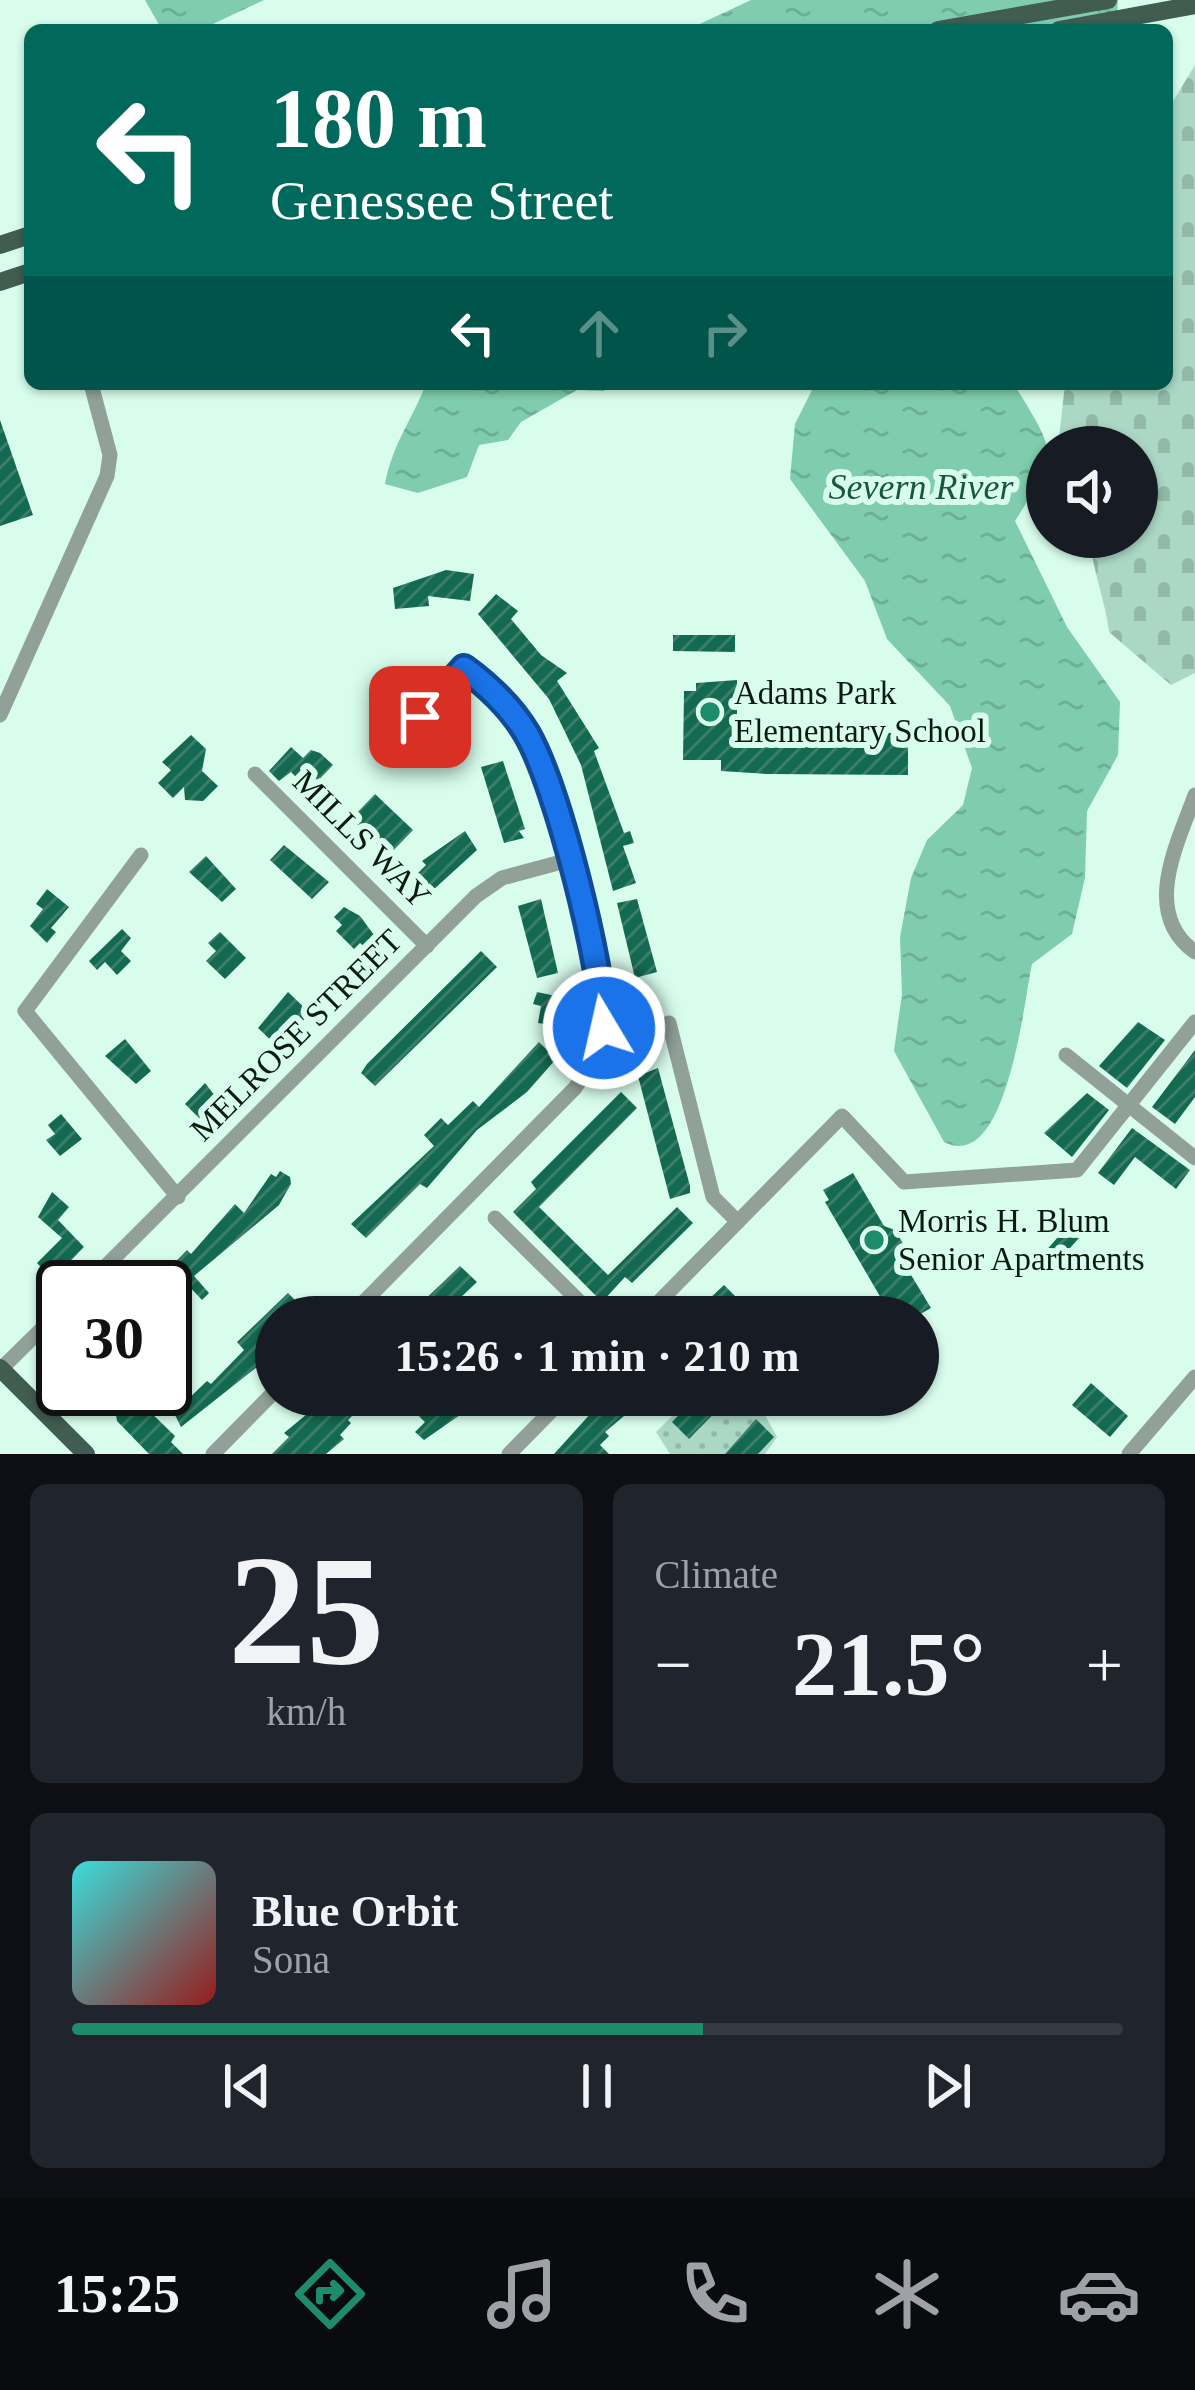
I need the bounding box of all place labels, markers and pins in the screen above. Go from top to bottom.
pin [369,666,471,768]
place label: Adams Park Elementary School [734,675,986,749]
marker: Adams Park Elementary School [697,699,723,725]
place label: Morris H. Blum Senior Apartments [898,1203,1145,1277]
marker: Morris H. Blum Senior Apartments [861,1227,887,1253]

